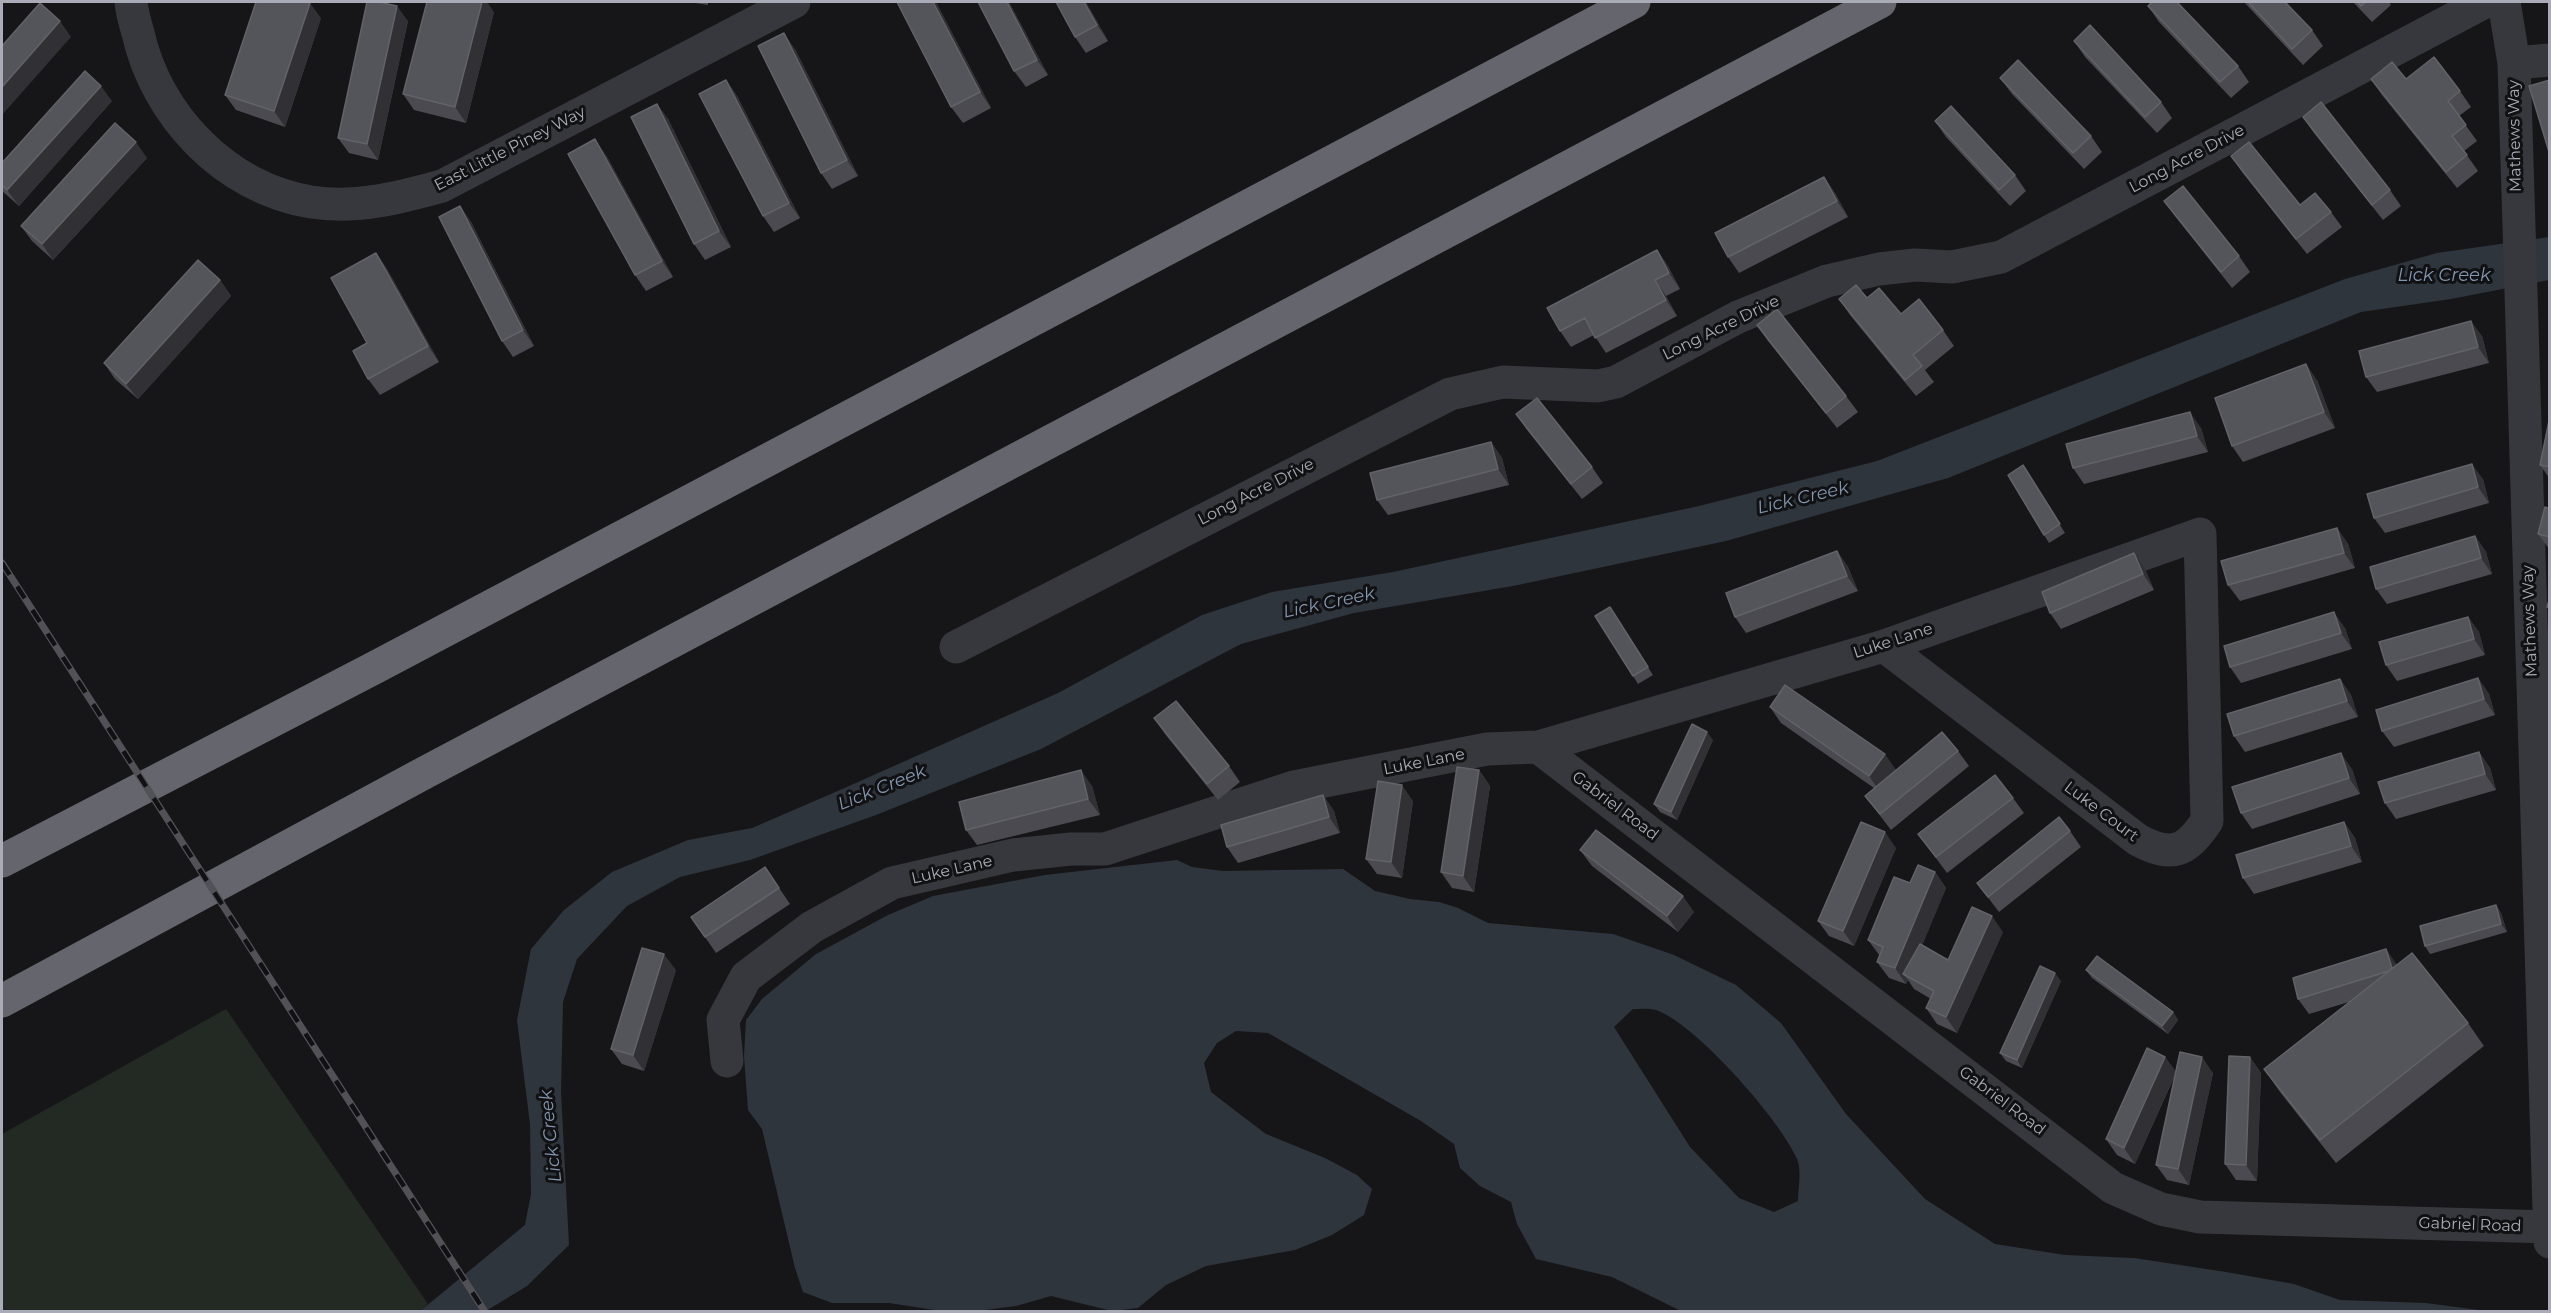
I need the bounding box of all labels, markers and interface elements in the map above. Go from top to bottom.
street label: Mathews Way [2504,80,2526,192]
street label: East Little Piney Way [431,103,589,195]
street label: Long Acre Drive [2126,121,2248,197]
water label: Lick Creek [2397,265,2491,287]
street label: Long Acre Drive [1659,291,1783,365]
street label: Long Acre Drive [1195,454,1317,530]
water label: Lick Creek [1755,477,1851,519]
street label: Mathews Way [2518,565,2542,677]
water label: Lick Creek [1281,583,1377,623]
street label: Luke Lane [1851,619,1935,663]
street label: Luke Lane [1382,745,1466,779]
water label: Lick Creek [835,761,929,815]
street label: Gabriel Road [1568,767,1662,845]
street label: Luke Court [2060,778,2142,846]
street label: Luke Lane [910,851,994,889]
street label: Gabriel Road [1955,1062,2049,1140]
water label: Lick Creek [535,1089,567,1183]
street label: Gabriel Road [2418,1214,2522,1236]

